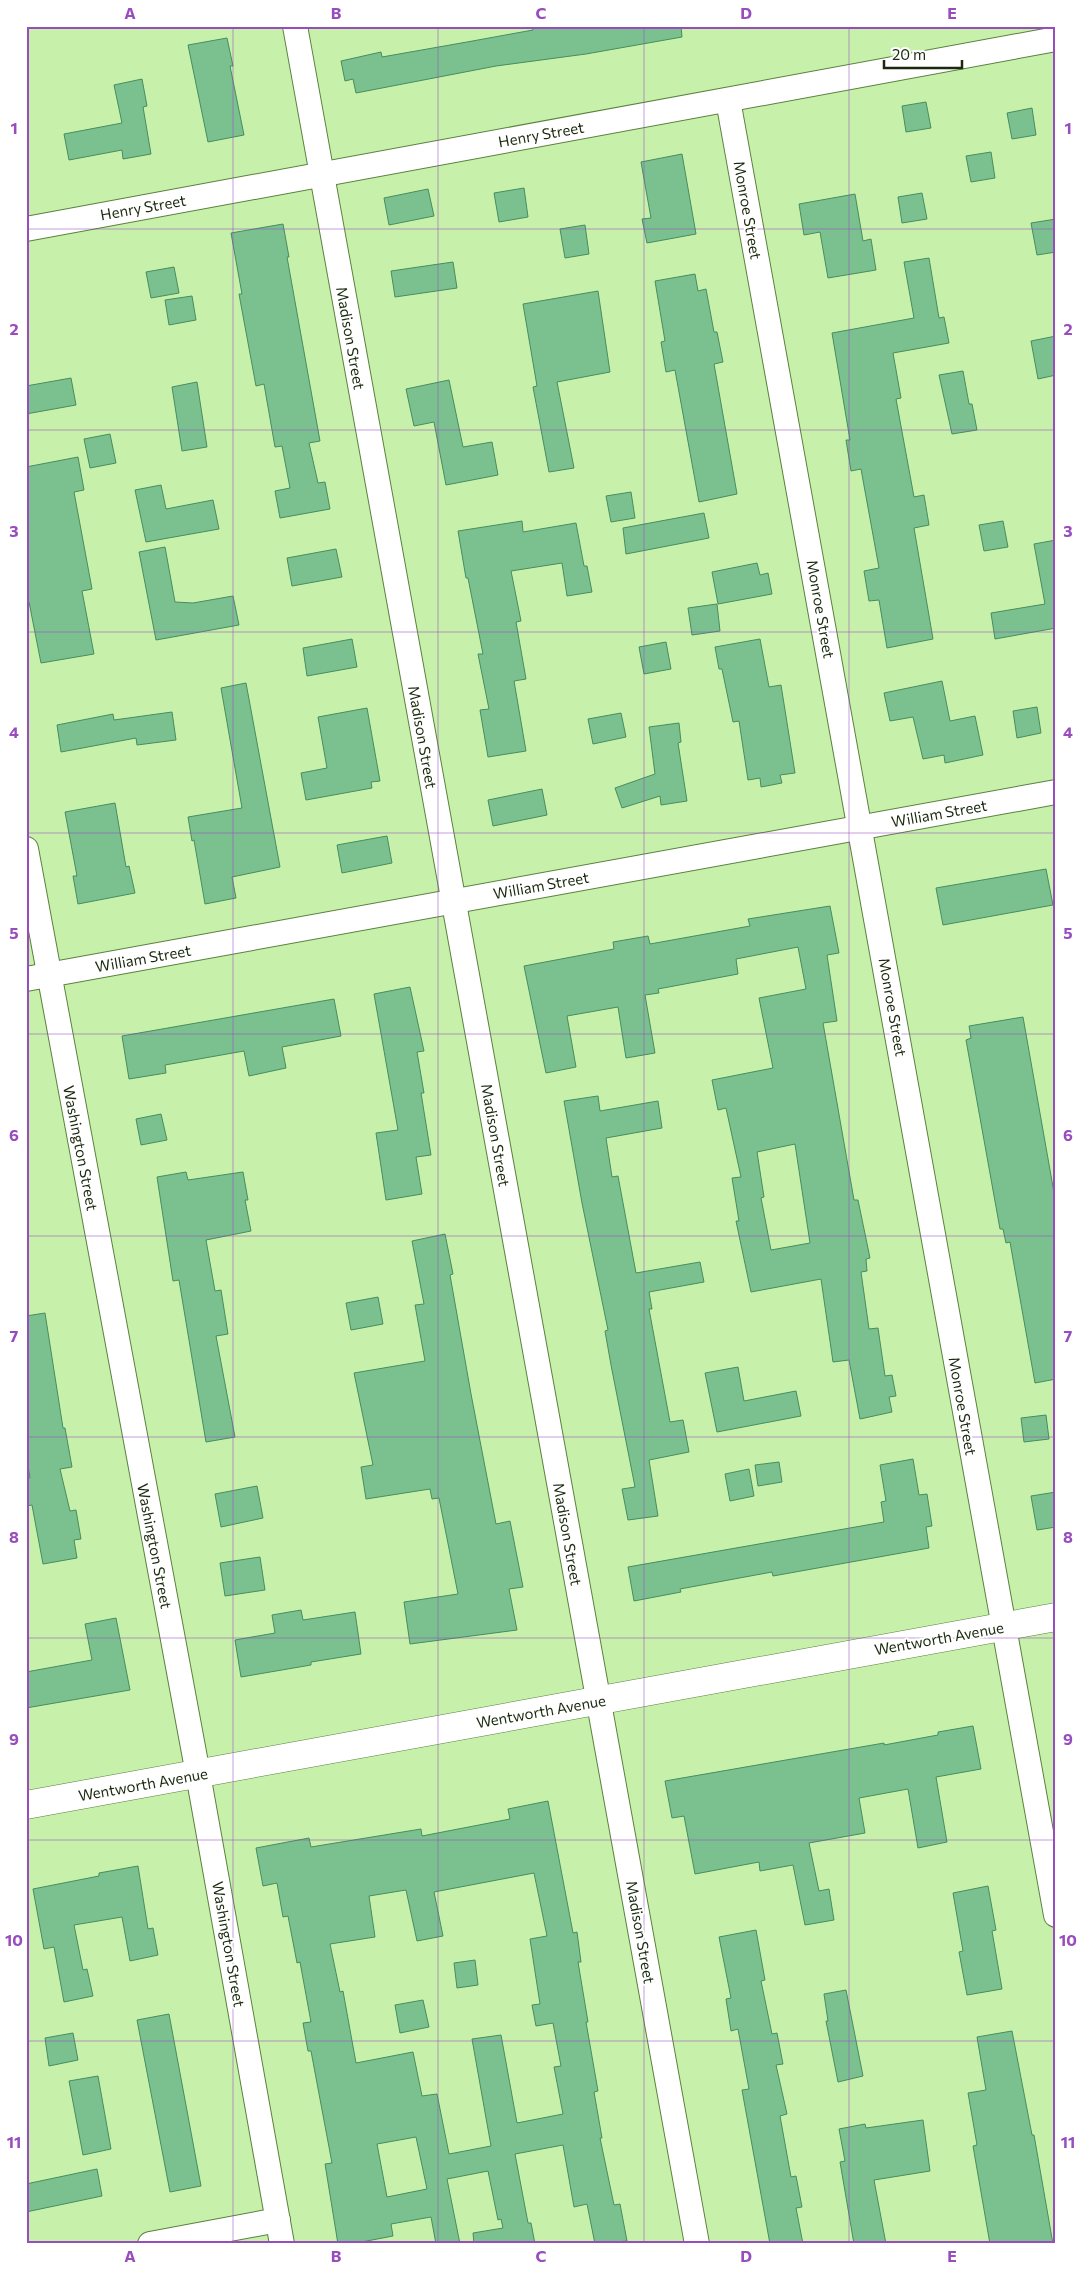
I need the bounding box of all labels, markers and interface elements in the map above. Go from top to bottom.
text: A [124,3,136,22]
text: B [331,3,342,22]
text: C [536,3,547,22]
text: D [740,3,752,22]
text: E [947,3,957,22]
scale bar [884,38,962,70]
text: 20 m [892,45,926,63]
text: 1 [10,118,18,137]
street label: Henry Street [497,118,585,150]
text: 1 [1064,118,1072,137]
street label: Monroe Street [730,159,766,261]
street label: Henry Street [99,191,187,223]
street label: Madison Street [333,285,369,391]
text: 2 [9,319,19,338]
text: 2 [1063,319,1073,338]
text: 3 [9,521,19,540]
text: 3 [1063,521,1073,540]
street label: Monroe Street [803,558,839,660]
street label: Madison Street [405,684,441,790]
text: 4 [9,722,19,741]
text: 4 [1063,722,1073,741]
street label: William Street [890,796,988,830]
street label: William Street [492,868,590,902]
text: 5 [9,923,19,942]
text: 5 [1063,923,1073,942]
street label: William Street [94,941,192,975]
street label: Monroe Street [875,956,911,1058]
street label: Madison Street [478,1082,514,1188]
street label: Washington Street [60,1084,102,1212]
text: 6 [9,1125,19,1144]
text: 6 [1063,1125,1073,1144]
text: 7 [10,1326,19,1345]
text: 7 [1064,1326,1073,1345]
street label: Monroe Street [945,1355,981,1457]
street label: Madison Street [550,1481,586,1587]
street label: Washington Street [134,1482,176,1610]
text: 8 [9,1527,19,1546]
text: 8 [1063,1527,1073,1546]
street label: Wentworth Avenue [873,1618,1005,1658]
street label: Wentworth Avenue [475,1691,607,1731]
text: 9 [9,1729,19,1748]
text: 9 [1063,1729,1073,1748]
street label: Wentworth Avenue [77,1764,209,1804]
street label: Madison Street [623,1879,659,1985]
street label: Washington Street [209,1880,249,2008]
text: 10 [5,1930,23,1949]
text: 10 [1059,1930,1077,1949]
text: 11 [7,2132,21,2151]
text: 11 [1061,2132,1075,2151]
text: A [124,2246,136,2265]
text: B [331,2246,342,2265]
text: C [536,2246,547,2265]
text: D [740,2246,752,2265]
text: E [947,2246,957,2265]

